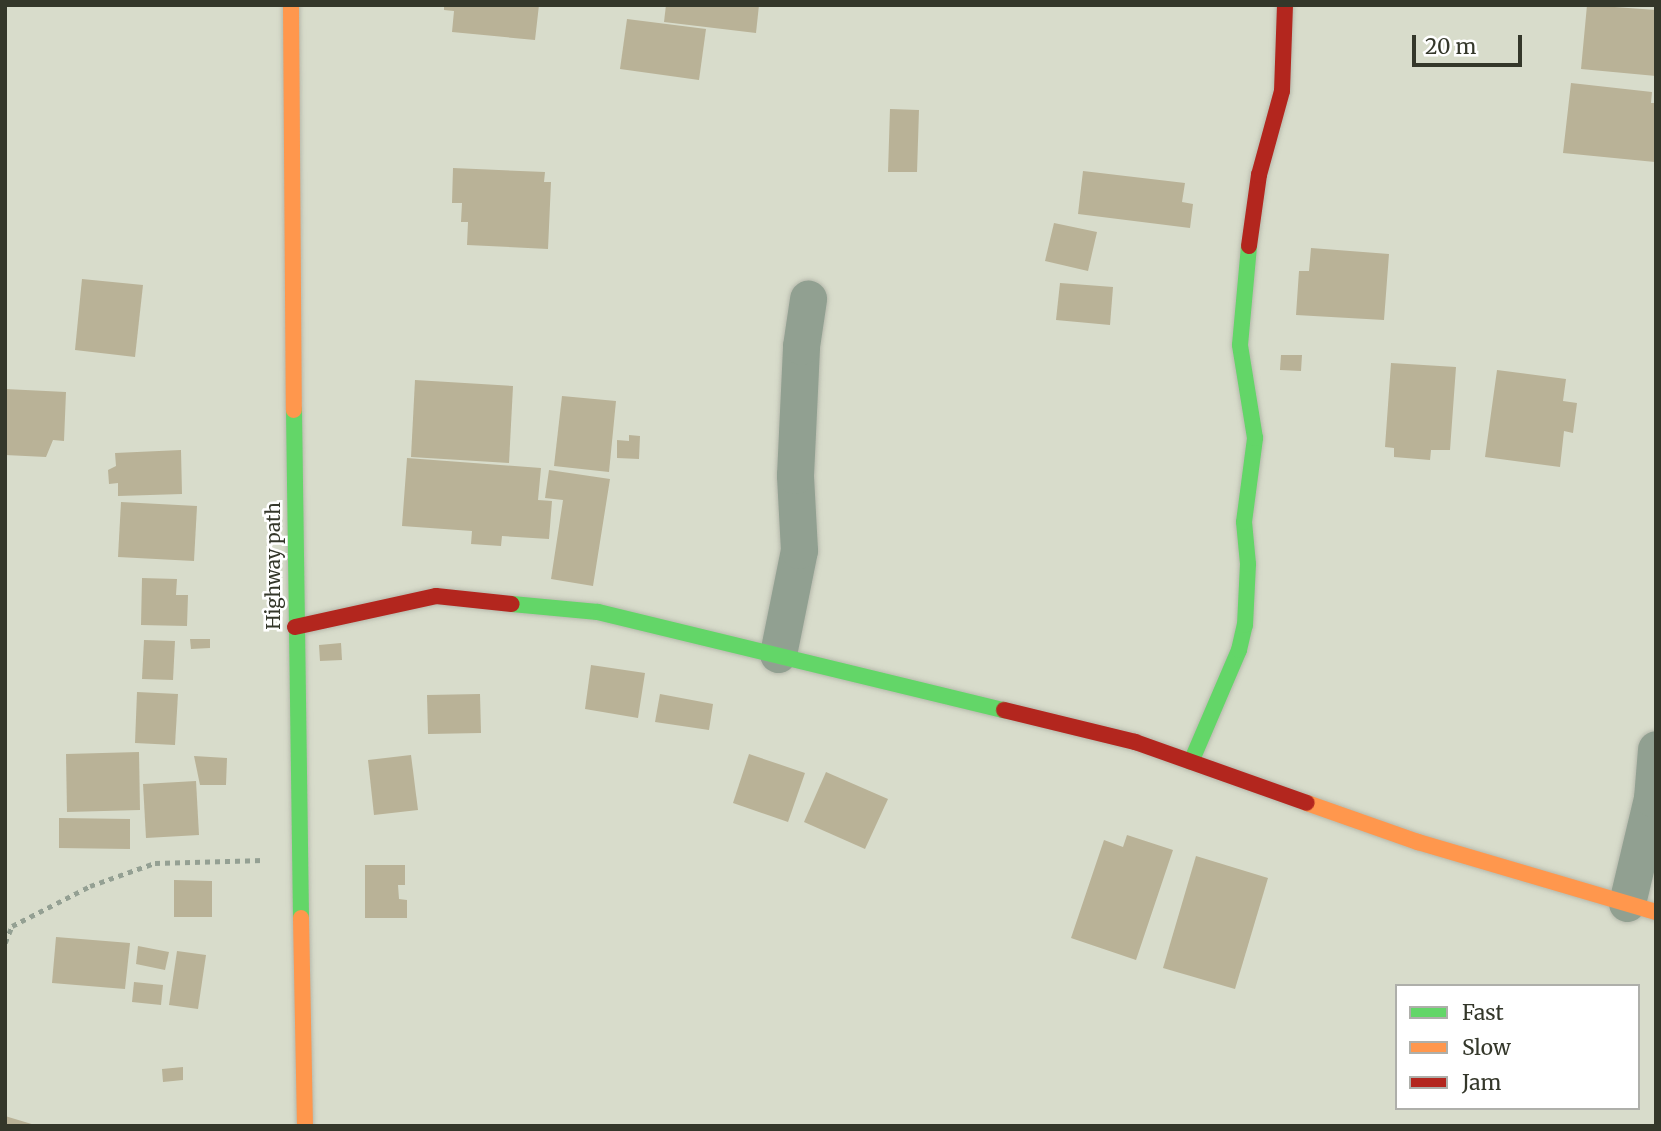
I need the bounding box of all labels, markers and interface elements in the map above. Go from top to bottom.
scale bar [1416,21,1526,65]
text: 20 m [1425,33,1476,60]
street label: Highway path [263,502,285,630]
legend [1395,984,1640,1110]
text: Fast [1462,999,1504,1026]
text: Slow [1462,1034,1511,1061]
text: Jam [1462,1069,1501,1096]

